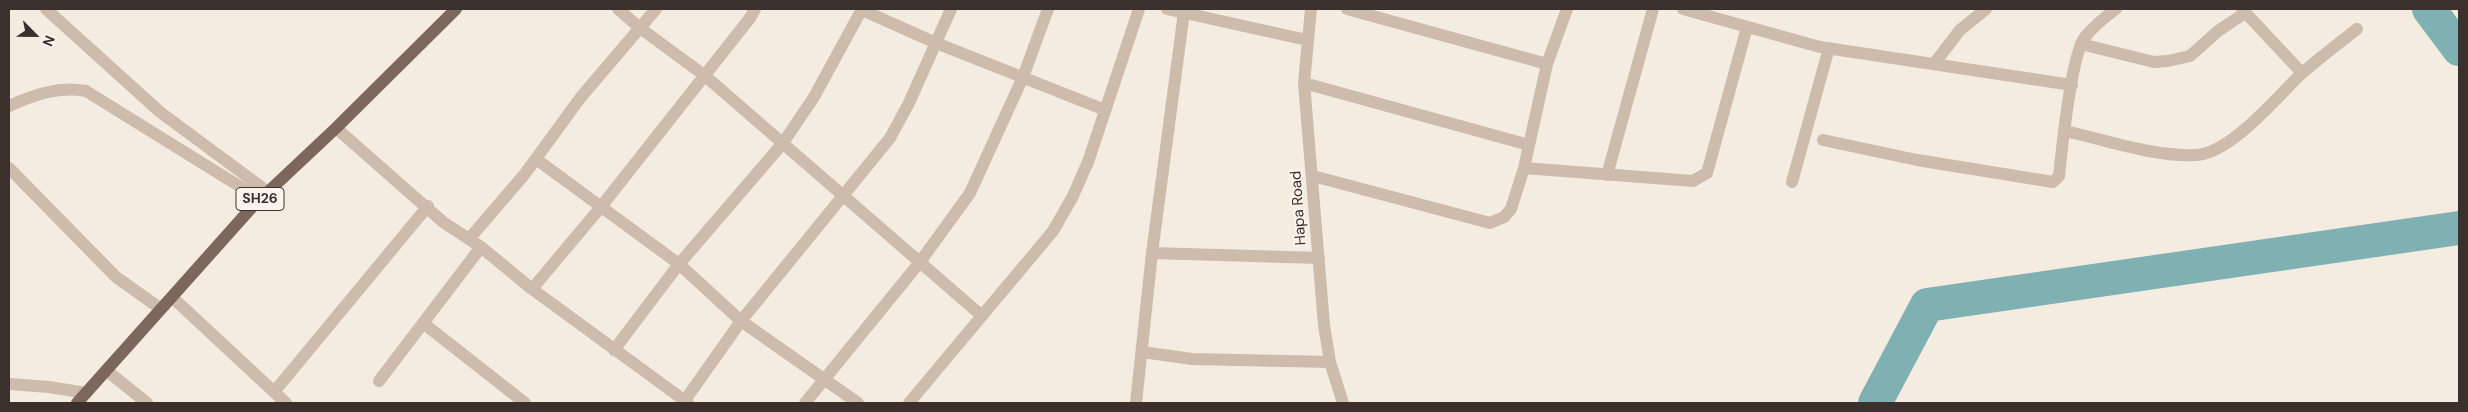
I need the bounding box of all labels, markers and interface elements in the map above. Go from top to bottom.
north arrow [10,10,60,60]
text: N [39,33,59,49]
street label: Hapa Road [1287,170,1311,246]
road number: SH26 [236,188,284,210]

